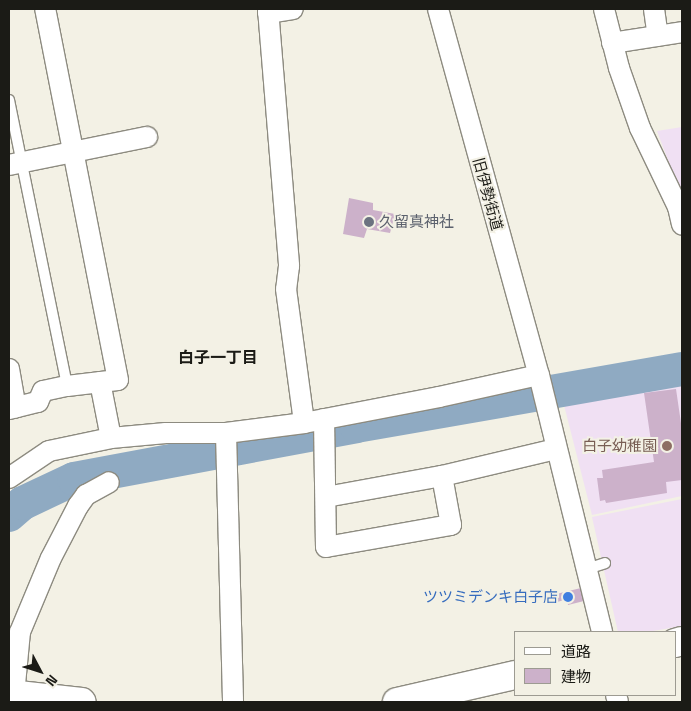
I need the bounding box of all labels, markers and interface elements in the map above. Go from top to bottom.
street label: 旧伊勢街道 [470,155,506,233]
place label: 久留真神社 [379,213,454,231]
marker: 久留真神社 [363,216,375,228]
district label: 白子一丁目 [178,348,258,368]
place label: 白子幼稚園 [582,437,657,455]
marker: 白子幼稚園 [661,440,673,452]
place label: ツツミデンキ白子店 [423,588,558,606]
marker: ツツミデンキ白子店 [562,591,574,603]
legend [514,631,676,696]
text: 道路 [561,642,591,661]
north arrow [15,646,65,696]
text: 建物 [561,667,591,686]
text: N [42,671,61,690]

